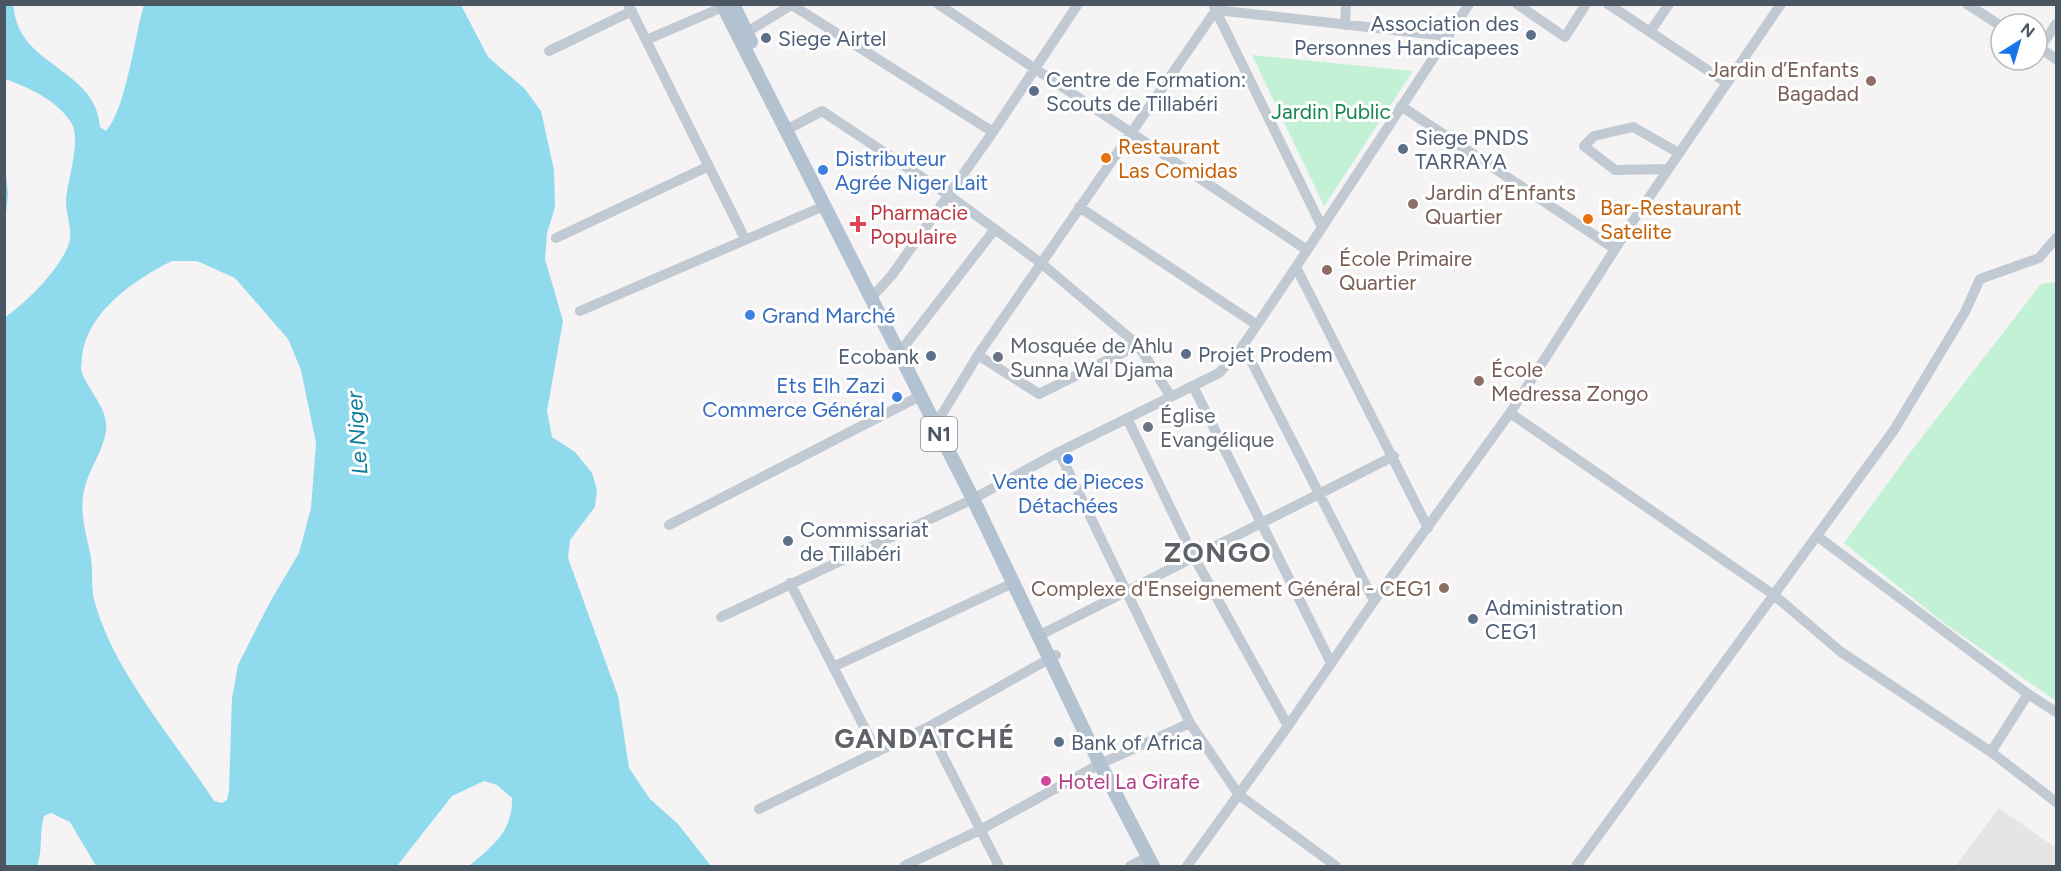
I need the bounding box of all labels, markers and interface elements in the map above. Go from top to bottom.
place label: Association des Personnes Handicapees [1294,11,1519,60]
north arrow [1989,12,2049,72]
text: N [2017,19,2038,42]
place label: Siege Airtel [778,26,886,51]
marker: Association des Personnes Handicapees [1524,28,1538,42]
marker: Siege Airtel [759,31,773,45]
place label: Jardin d’Enfants Bagadad [1708,57,1859,106]
place label: Centre de Formation: Scouts de Tillabéri [1046,67,1246,116]
marker: Jardin d’Enfants Bagadad [1864,74,1878,88]
marker: Centre de Formation: Scouts de Tillabéri [1027,84,1041,98]
park label: Jardin Public [1271,99,1391,124]
place label: Siege PNDS TARRAYA [1415,125,1529,174]
place label: Restaurant Las Comidas [1118,134,1237,183]
marker: Siege PNDS TARRAYA [1396,142,1410,156]
place label: Distributeur Agrée Niger Lait [835,146,988,195]
marker: Restaurant Las Comidas [1099,151,1113,165]
marker: Distributeur Agrée Niger Lait [816,163,830,177]
place label: Jardin d’Enfants Quartier [1425,180,1576,229]
place label: Bar-Restaurant Satelite [1600,195,1742,244]
marker: Jardin d’Enfants Quartier [1406,197,1420,211]
place label: Pharmacie Populaire [870,200,968,249]
marker: Bar-Restaurant Satelite [1581,212,1595,226]
marker: Pharmacie Populaire [851,217,865,231]
place label: École Primaire Quartier [1339,246,1472,295]
marker: École Primaire Quartier [1320,263,1334,277]
place label: Grand Marché [762,303,895,328]
marker: Grand Marché [743,308,757,322]
place label: Mosquée de Ahlu Sunna Wal Djama [1010,333,1173,382]
place label: Projet Prodem [1198,342,1333,367]
place label: Ecobank [838,344,920,369]
marker: Projet Prodem [1179,347,1193,361]
marker: Ecobank [924,349,938,363]
marker: Mosquée de Ahlu Sunna Wal Djama [991,350,1005,364]
place label: École Medressa Zongo [1491,357,1648,406]
place label: Ets Elh Zazi Commerce Général [702,373,885,422]
marker: École Medressa Zongo [1472,374,1486,388]
water label: Le Niger [341,389,373,476]
marker: Ets Elh Zazi Commerce Général [890,390,904,404]
place label: Église Evangélique [1160,403,1274,452]
road number: N1 [921,417,957,451]
marker: Église Evangélique [1141,420,1155,434]
marker: Vente de Pieces Détachées [1061,452,1075,466]
place label: Vente de Pieces Détachées [992,469,1144,518]
place label: Commissariat de Tillabéri [800,517,929,566]
marker: Commissariat de Tillabéri [781,534,795,548]
district label: ZONGO [1164,536,1272,569]
place label: Complexe d'Enseignement Général - CEG1 [1031,576,1432,601]
marker: Complexe d'Enseignement Général - CEG1 [1437,581,1451,595]
place label: Administration CEG1 [1485,595,1623,644]
marker: Administration CEG1 [1466,612,1480,626]
district label: GANDATCHÉ [834,722,1016,755]
place label: Bank of Africa [1071,730,1203,755]
marker: Bank of Africa [1052,735,1066,749]
place label: Hotel La Girafe [1058,769,1200,794]
marker: Hotel La Girafe [1039,774,1053,788]

